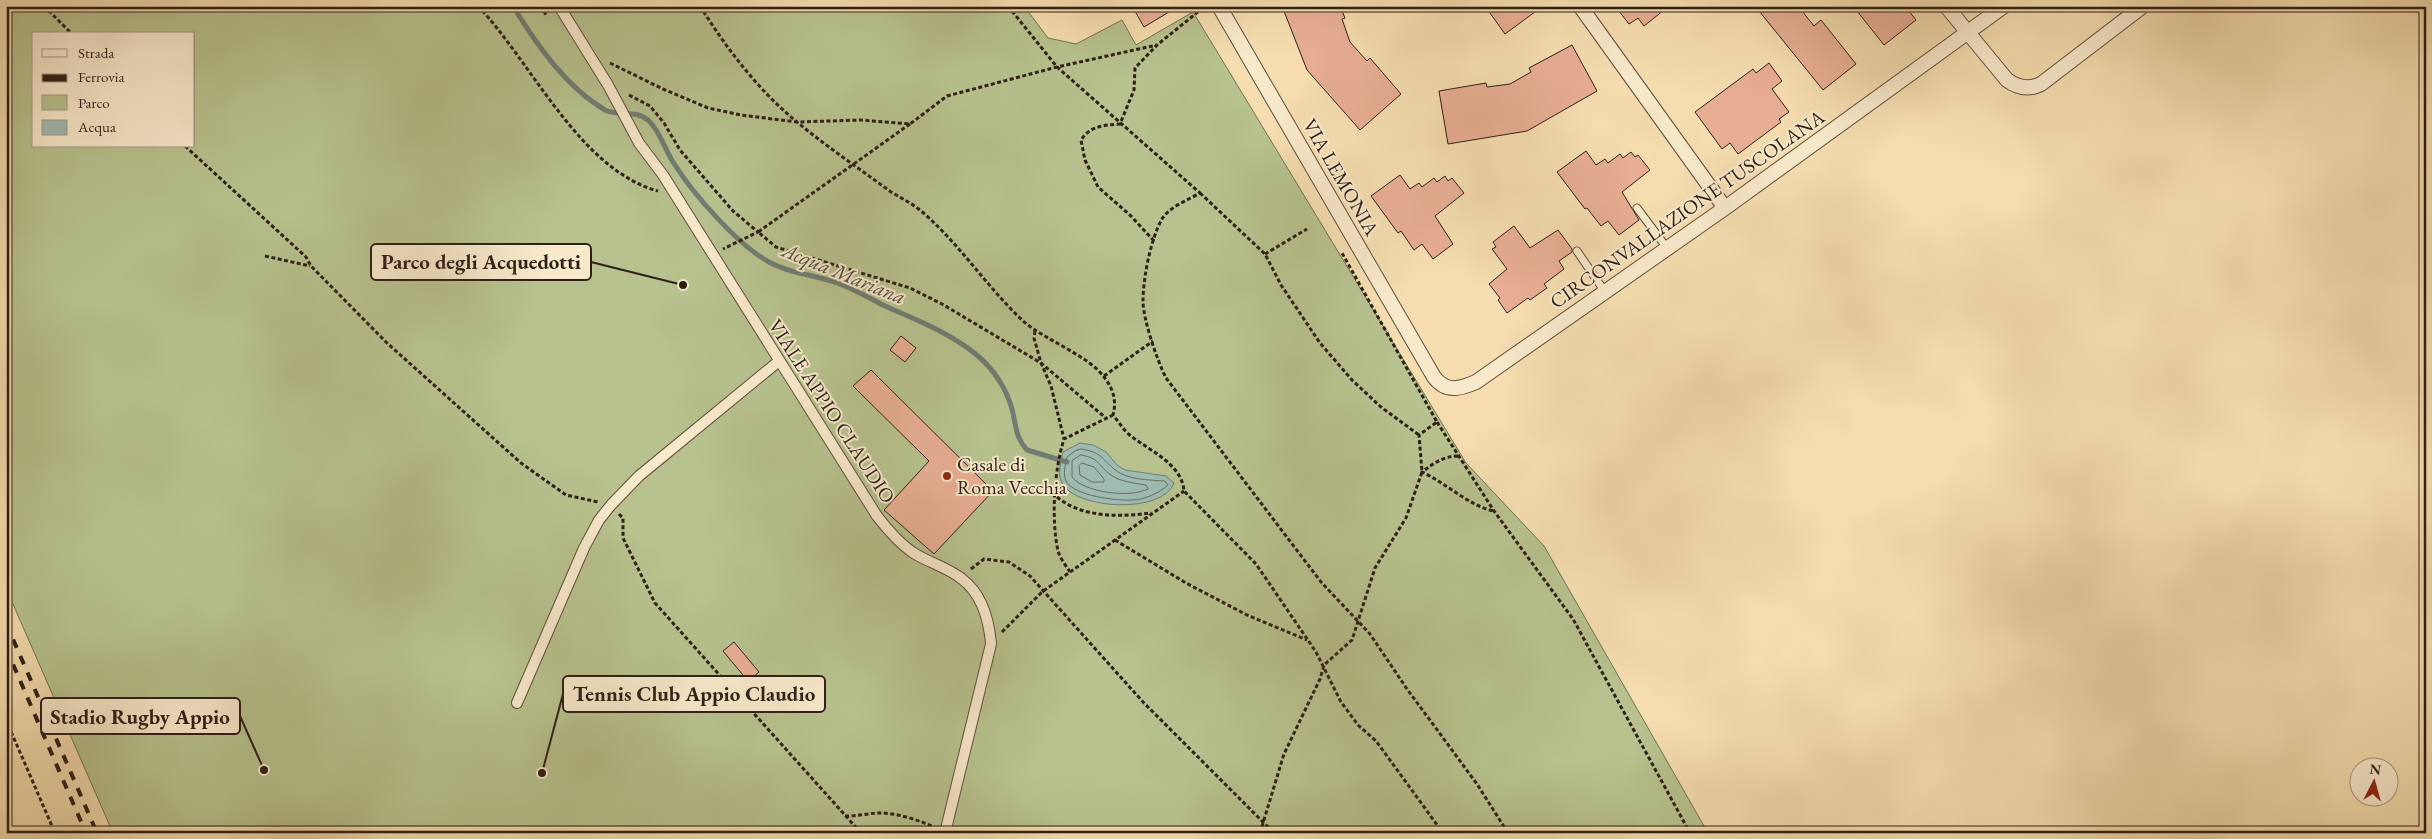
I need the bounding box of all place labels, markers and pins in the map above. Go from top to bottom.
callout: Parco degli Acquedotti [371,244,591,280]
place label: Casale di Roma Vecchia [957,451,1067,500]
marker: Casale di Roma Vecchia [941,470,953,482]
callout: Tennis Club Appio Claudio [563,676,825,712]
callout: Stadio Rugby Appio [41,698,240,734]

